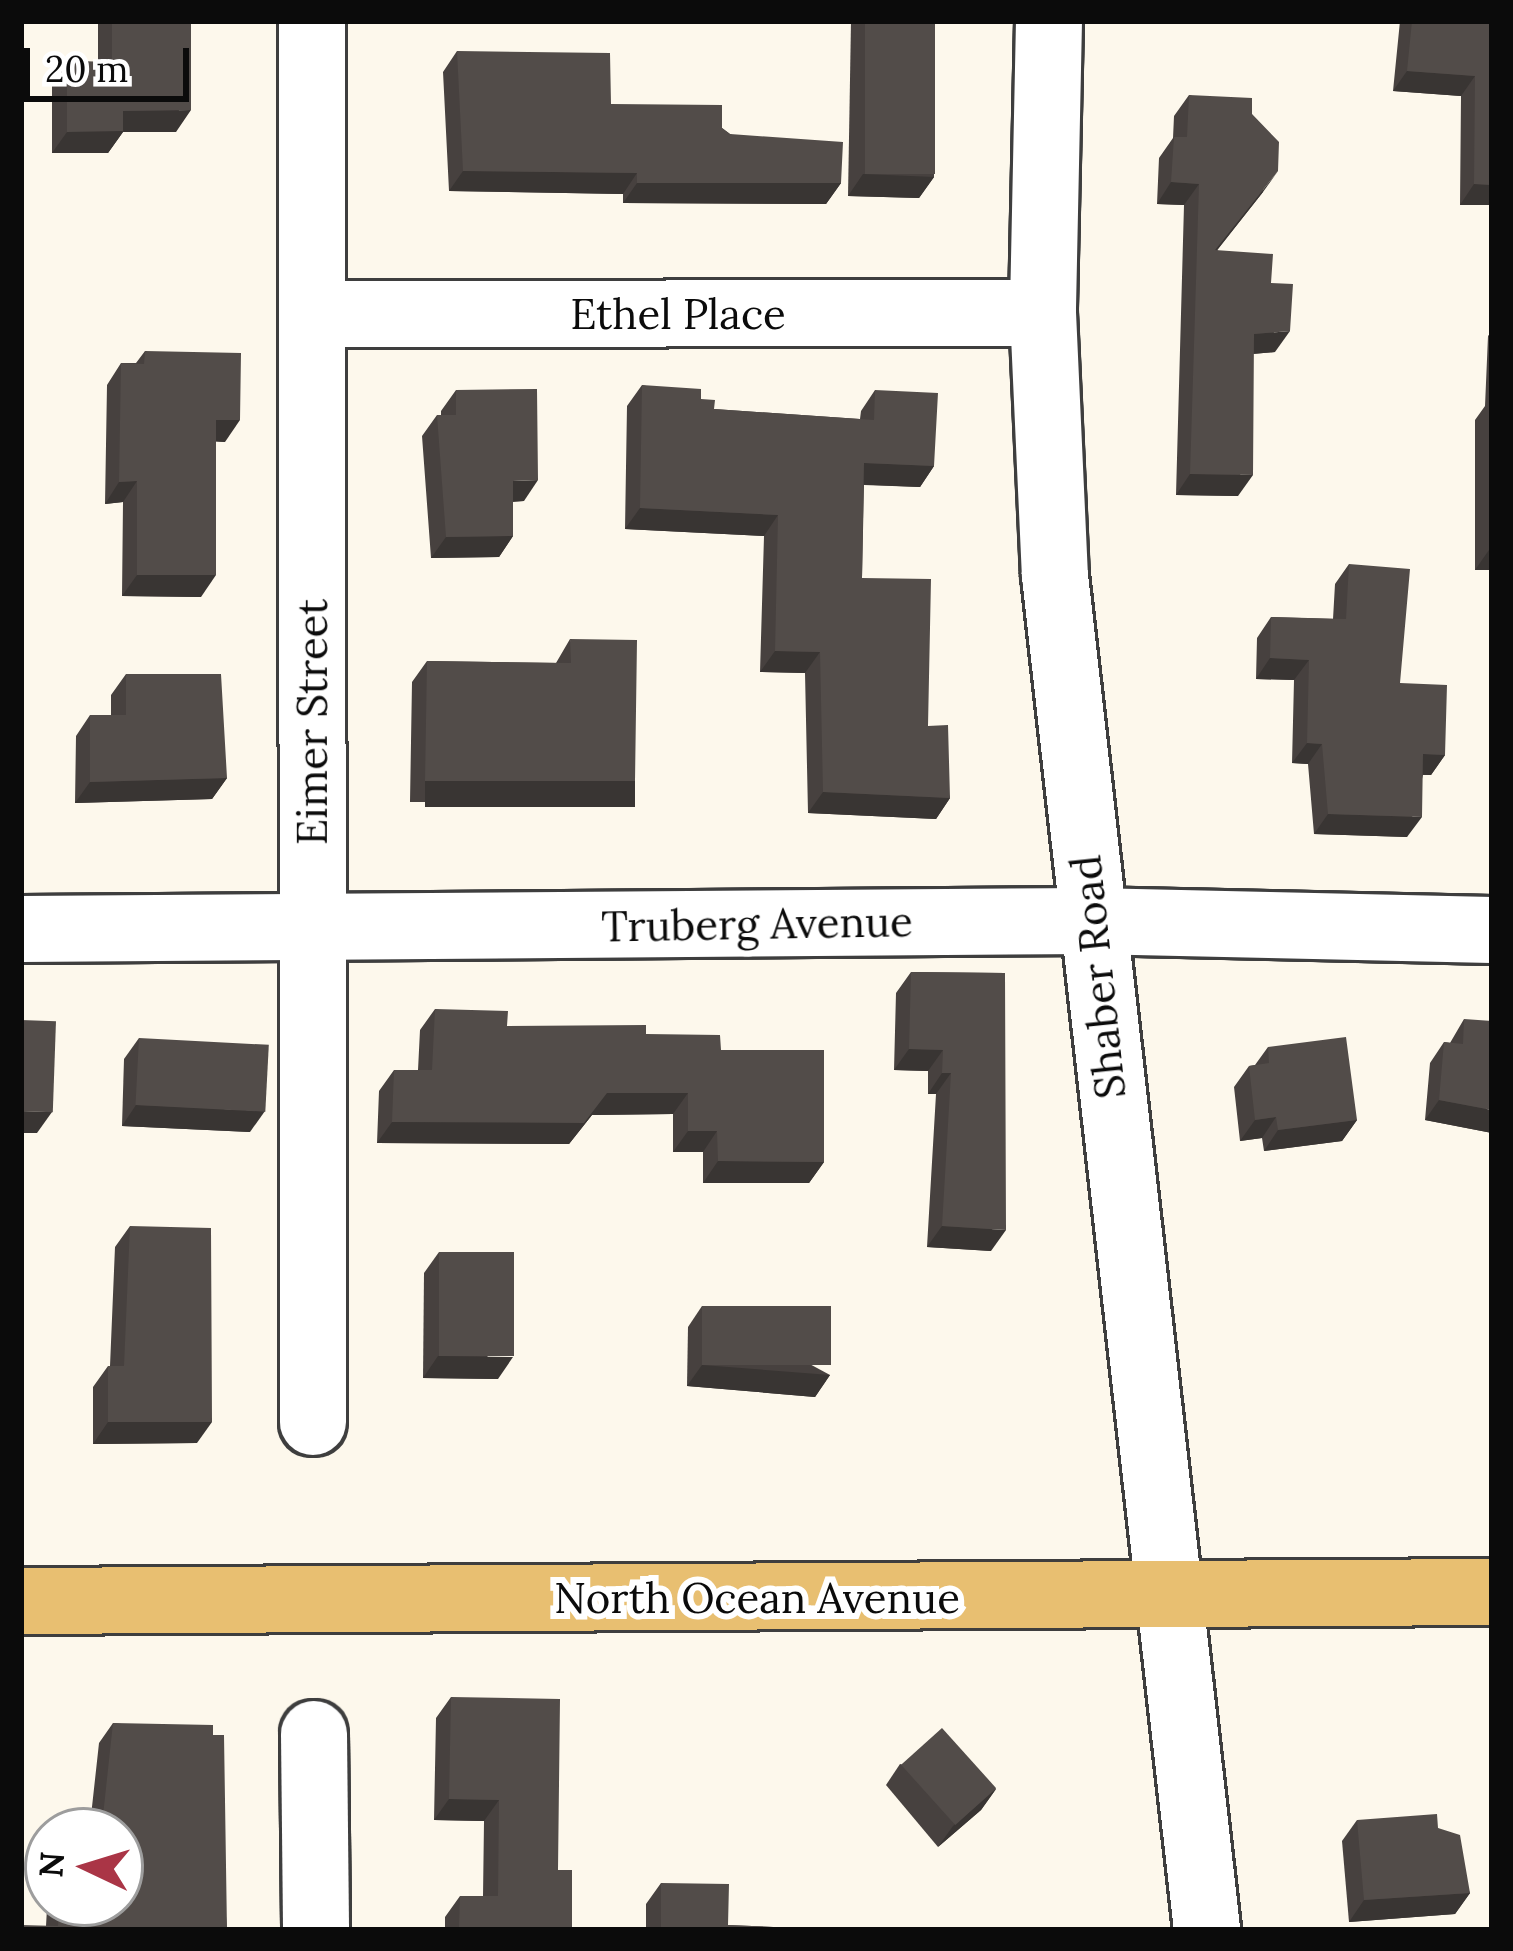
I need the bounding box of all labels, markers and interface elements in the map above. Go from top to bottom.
scale bar [30,24,195,98]
text: 20 m [45,46,128,92]
street label: Ethel Place [570,289,786,339]
street label: Eimer Street [287,599,337,845]
street label: Shaber Road [1060,853,1136,1101]
street label: Truberg Avenue [601,896,913,952]
street label: North Ocean Avenue [554,1573,960,1623]
north arrow [24,1807,144,1927]
text: N [29,1851,73,1879]

